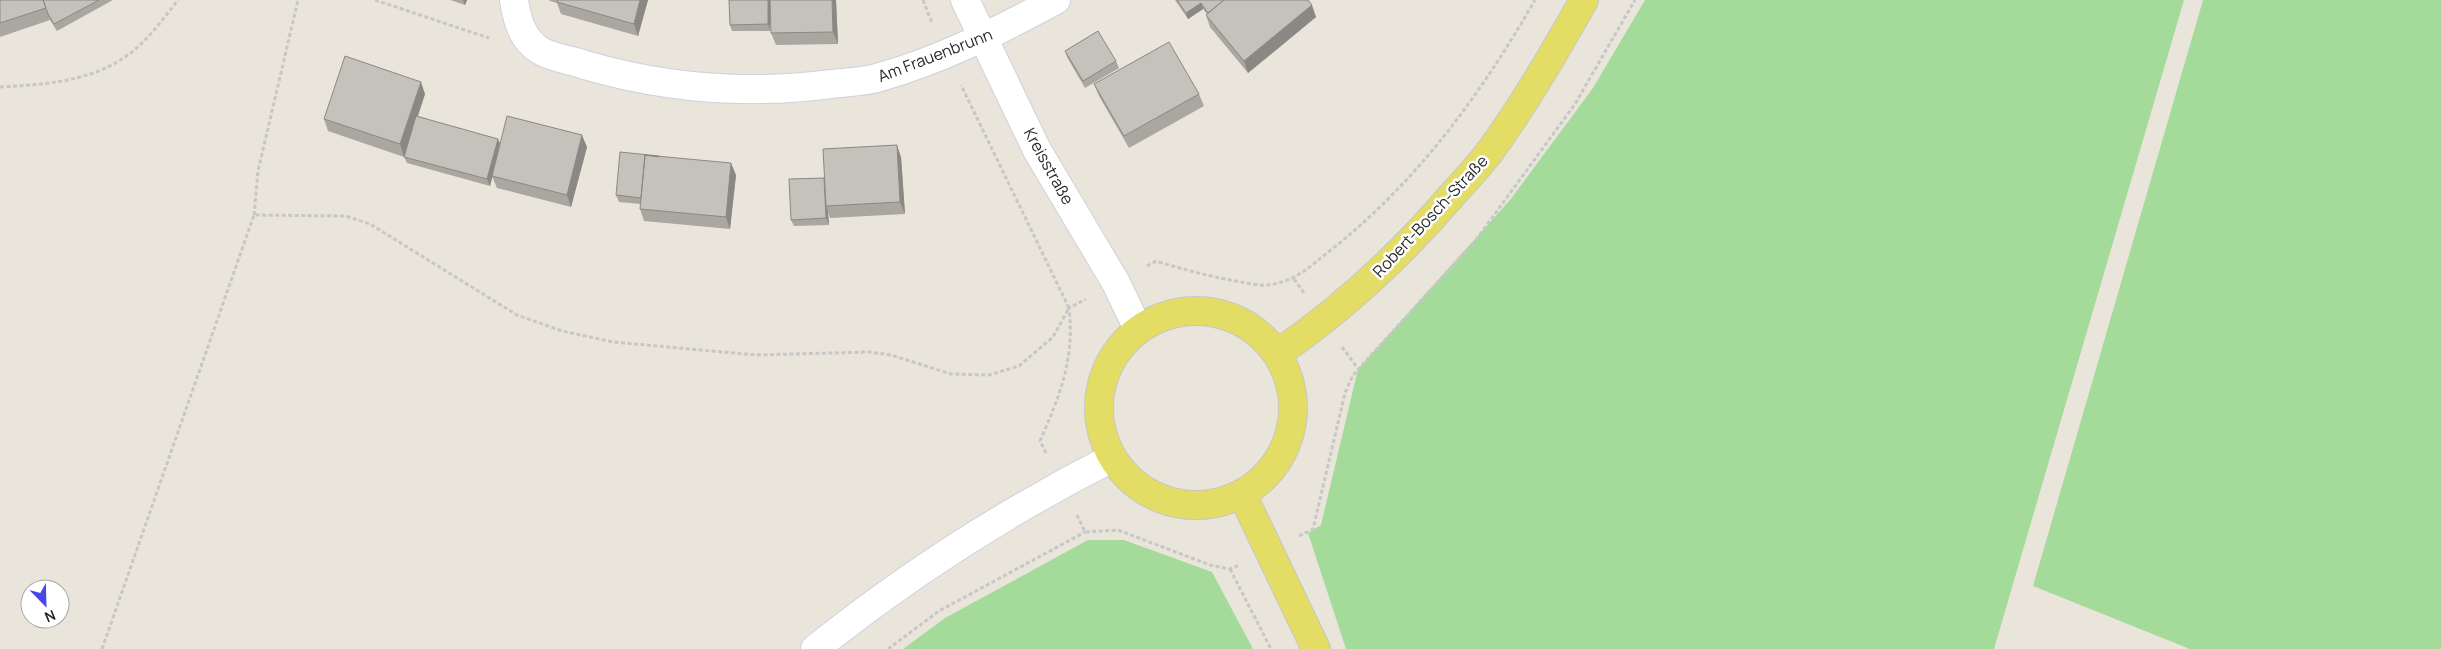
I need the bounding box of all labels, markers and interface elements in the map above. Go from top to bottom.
street label: Am Frauenbrunn [874,23,996,87]
street label: Kreisstraße [1019,124,1079,208]
street label: Robert-Bosch-Straße [1368,150,1492,282]
north arrow [20,579,70,629]
text: N [42,606,59,627]

